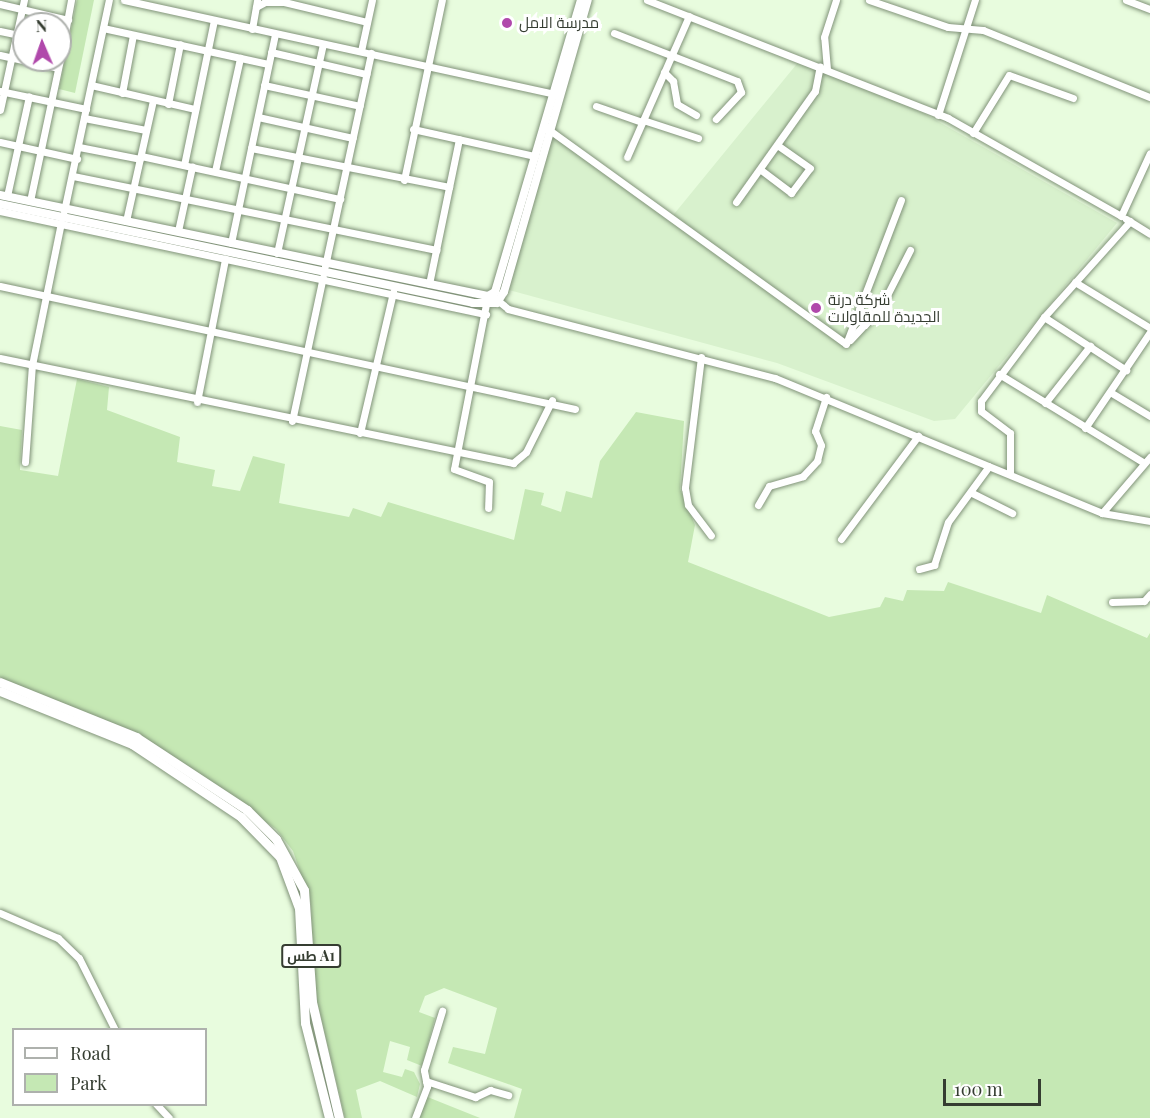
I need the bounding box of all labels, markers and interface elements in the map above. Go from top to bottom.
north arrow [12,12,72,72]
place label: مدرسة الامل [519,14,599,32]
text: N [35,15,48,36]
marker: مدرسة الامل [500,16,514,30]
place label: شركة درنة الجديدة للمقاولات [828,290,940,325]
marker: شركة درنة الجديدة للمقاولات [809,301,823,315]
road number: طس A1 [281,945,341,967]
legend [12,1028,207,1106]
text: Road [70,1041,111,1065]
scale bar [946,1067,1044,1105]
text: Park [70,1071,107,1095]
text: 100 m [954,1077,1003,1101]

